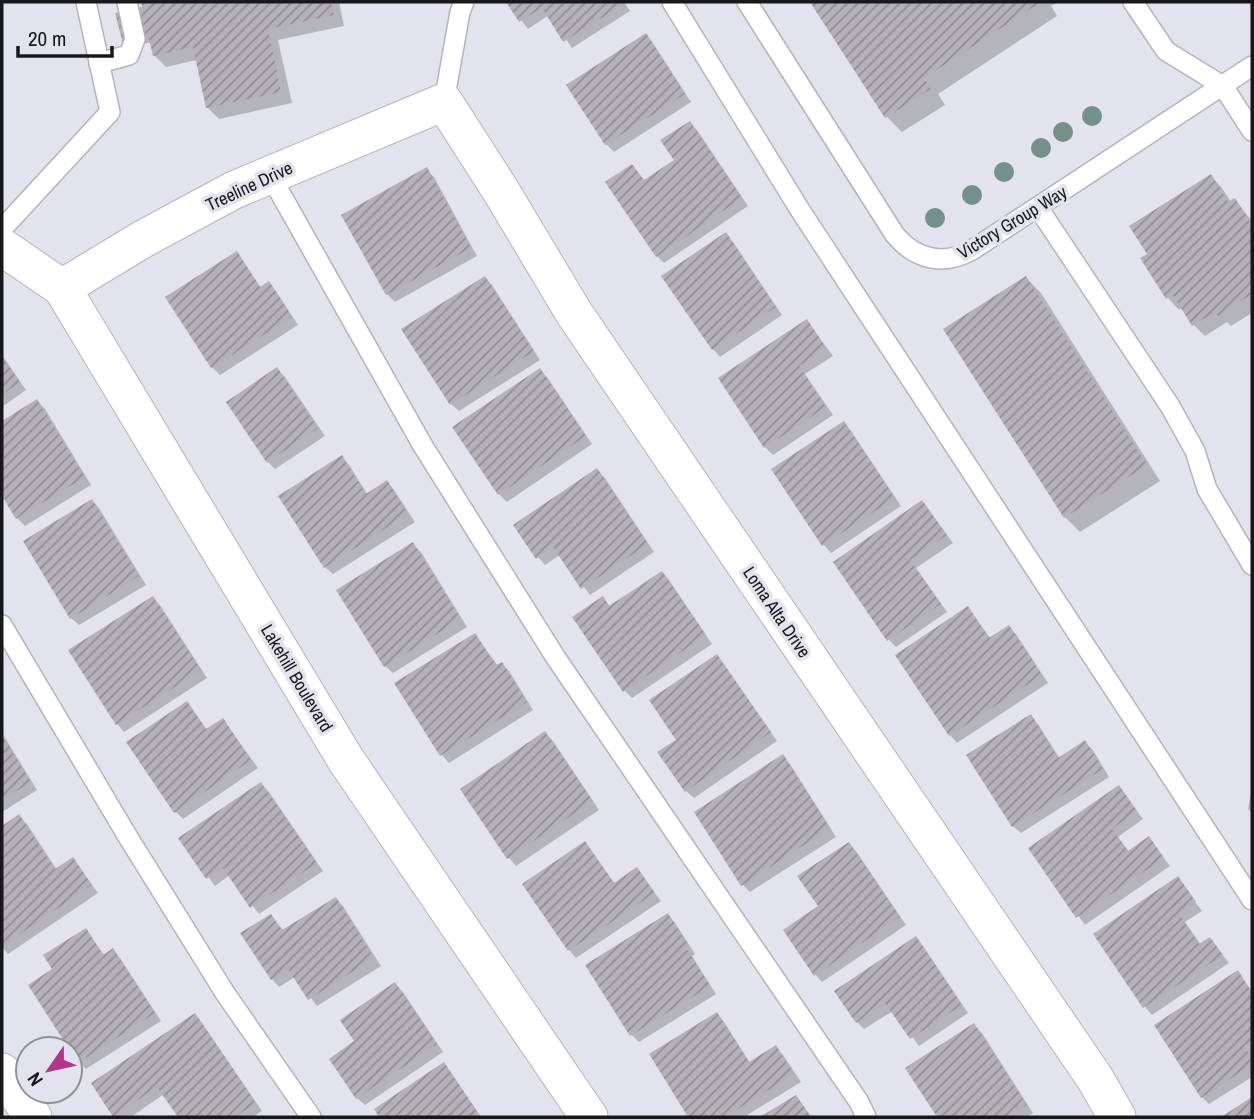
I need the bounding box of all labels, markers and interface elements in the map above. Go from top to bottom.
scale bar [18,14,112,58]
text: 20 m [28,24,66,53]
street label: Treeline Drive [202,155,296,217]
street label: Victory Group Way [952,179,1072,265]
street label: Loma Alta Drive [737,561,817,663]
street label: Lakehill Boulevard [255,620,339,736]
north arrow [14,1035,84,1105]
text: N [21,1068,49,1091]

